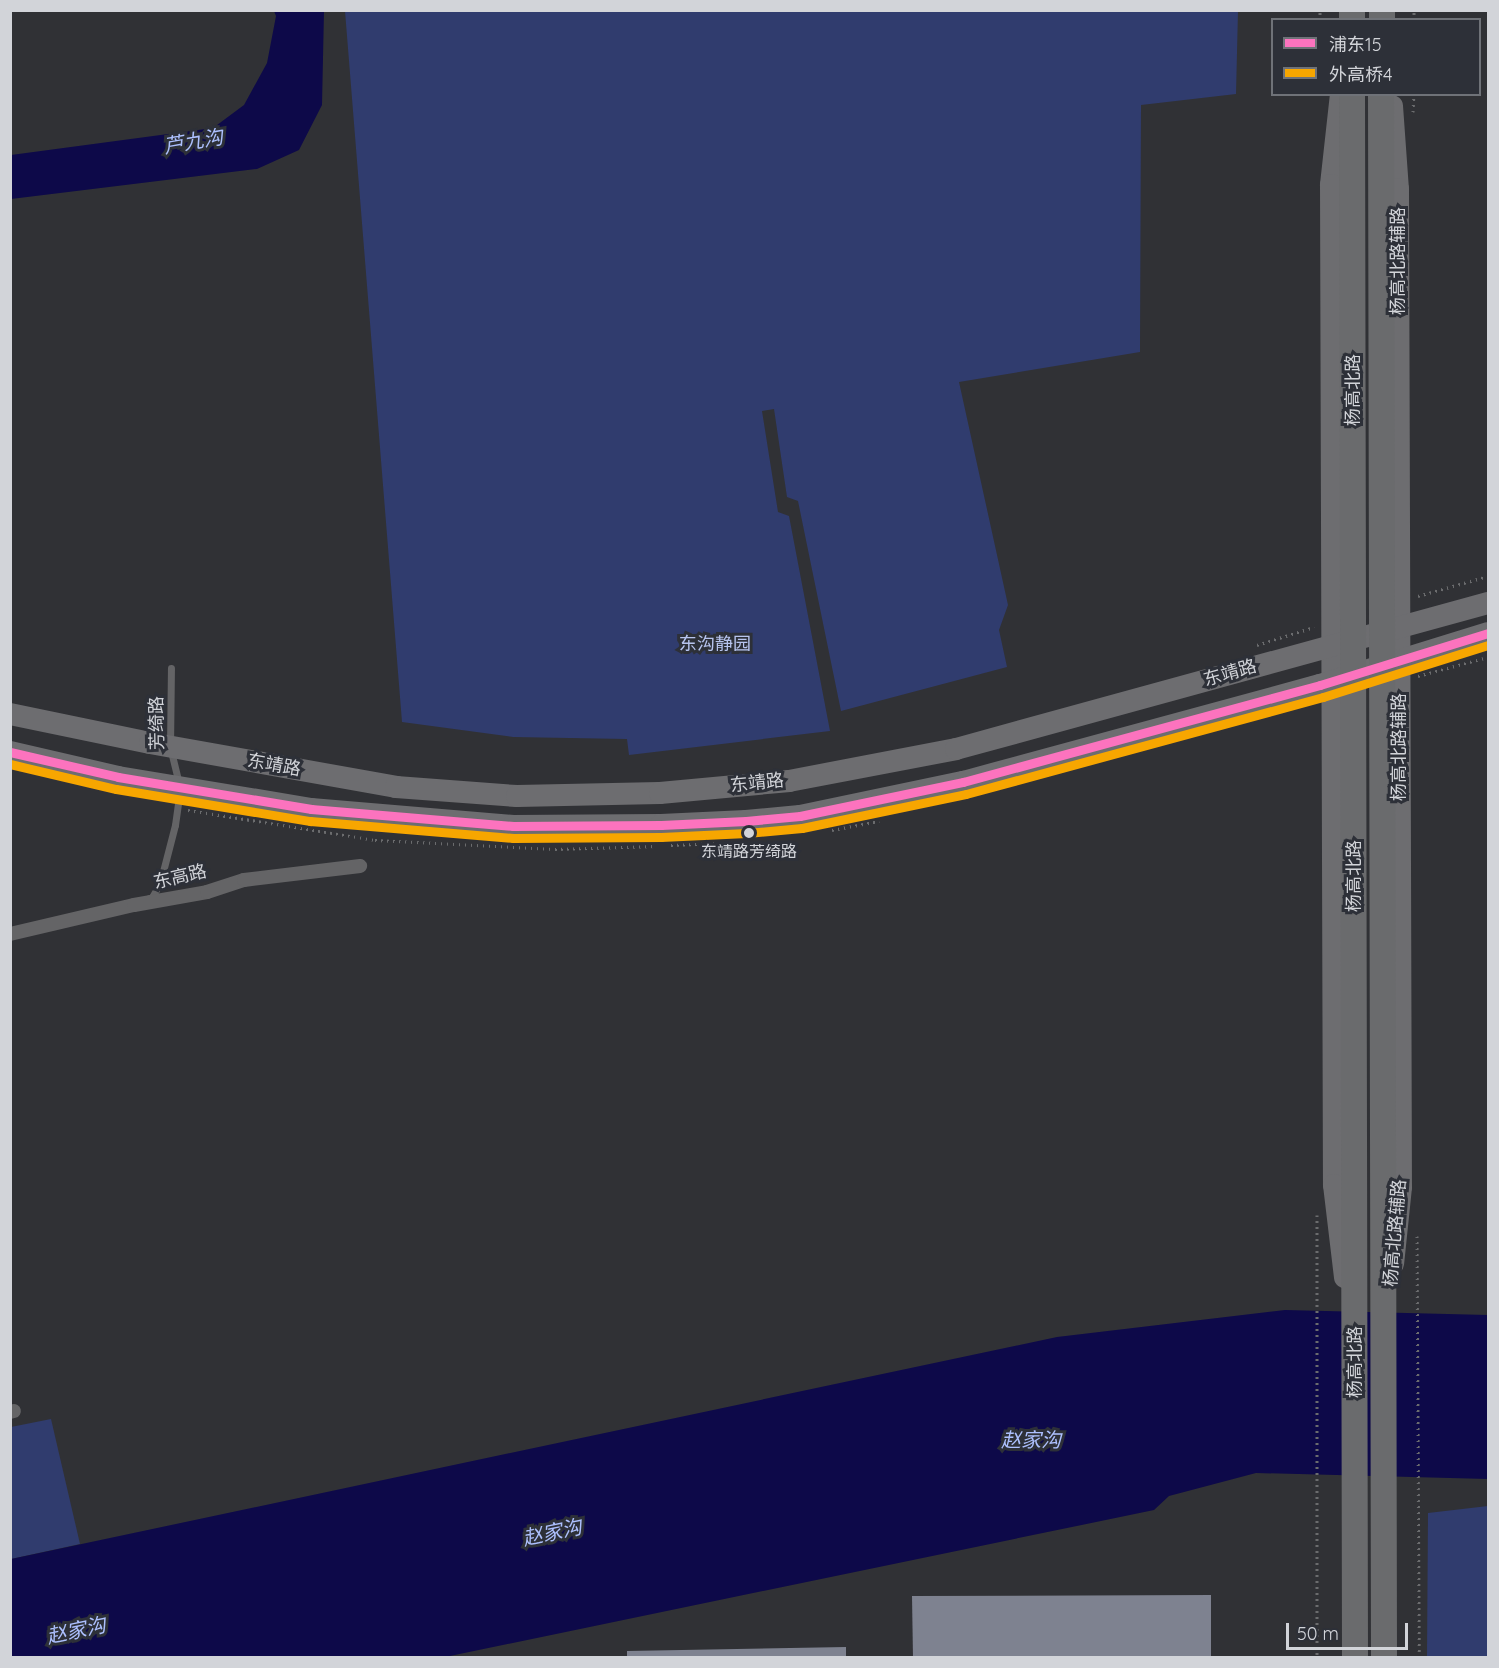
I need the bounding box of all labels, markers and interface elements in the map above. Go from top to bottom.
legend [1271,18,1481,96]
text: 浦东15 [1329,33,1381,56]
text: 外高桥4 [1329,63,1393,86]
water label: 芦九沟 [161,124,225,158]
street label: 杨高北路辅路 [1387,207,1409,315]
street label: 杨高北路 [1342,354,1364,426]
park label: 东沟静园 [679,633,751,655]
street label: 东靖路 [1201,655,1259,691]
street label: 杨高北路辅路 [1388,693,1410,801]
street label: 芳绮路 [146,696,168,750]
street label: 东靖路 [246,750,302,780]
street label: 东靖路 [729,769,785,797]
marker: 东靖路芳绮路 [743,827,755,839]
street label: 杨高北路 [1343,840,1365,912]
place label: 东靖路芳绮路 [701,841,797,861]
street label: 东高路 [151,860,209,894]
street label: 杨高北路辅路 [1380,1178,1410,1288]
street label: 杨高北路 [1344,1326,1366,1398]
water label: 赵家沟 [1001,1427,1061,1451]
water label: 赵家沟 [520,1514,584,1550]
scale bar [1289,1611,1410,1649]
water label: 赵家沟 [44,1612,108,1648]
text: 50 m [1297,1622,1339,1645]

